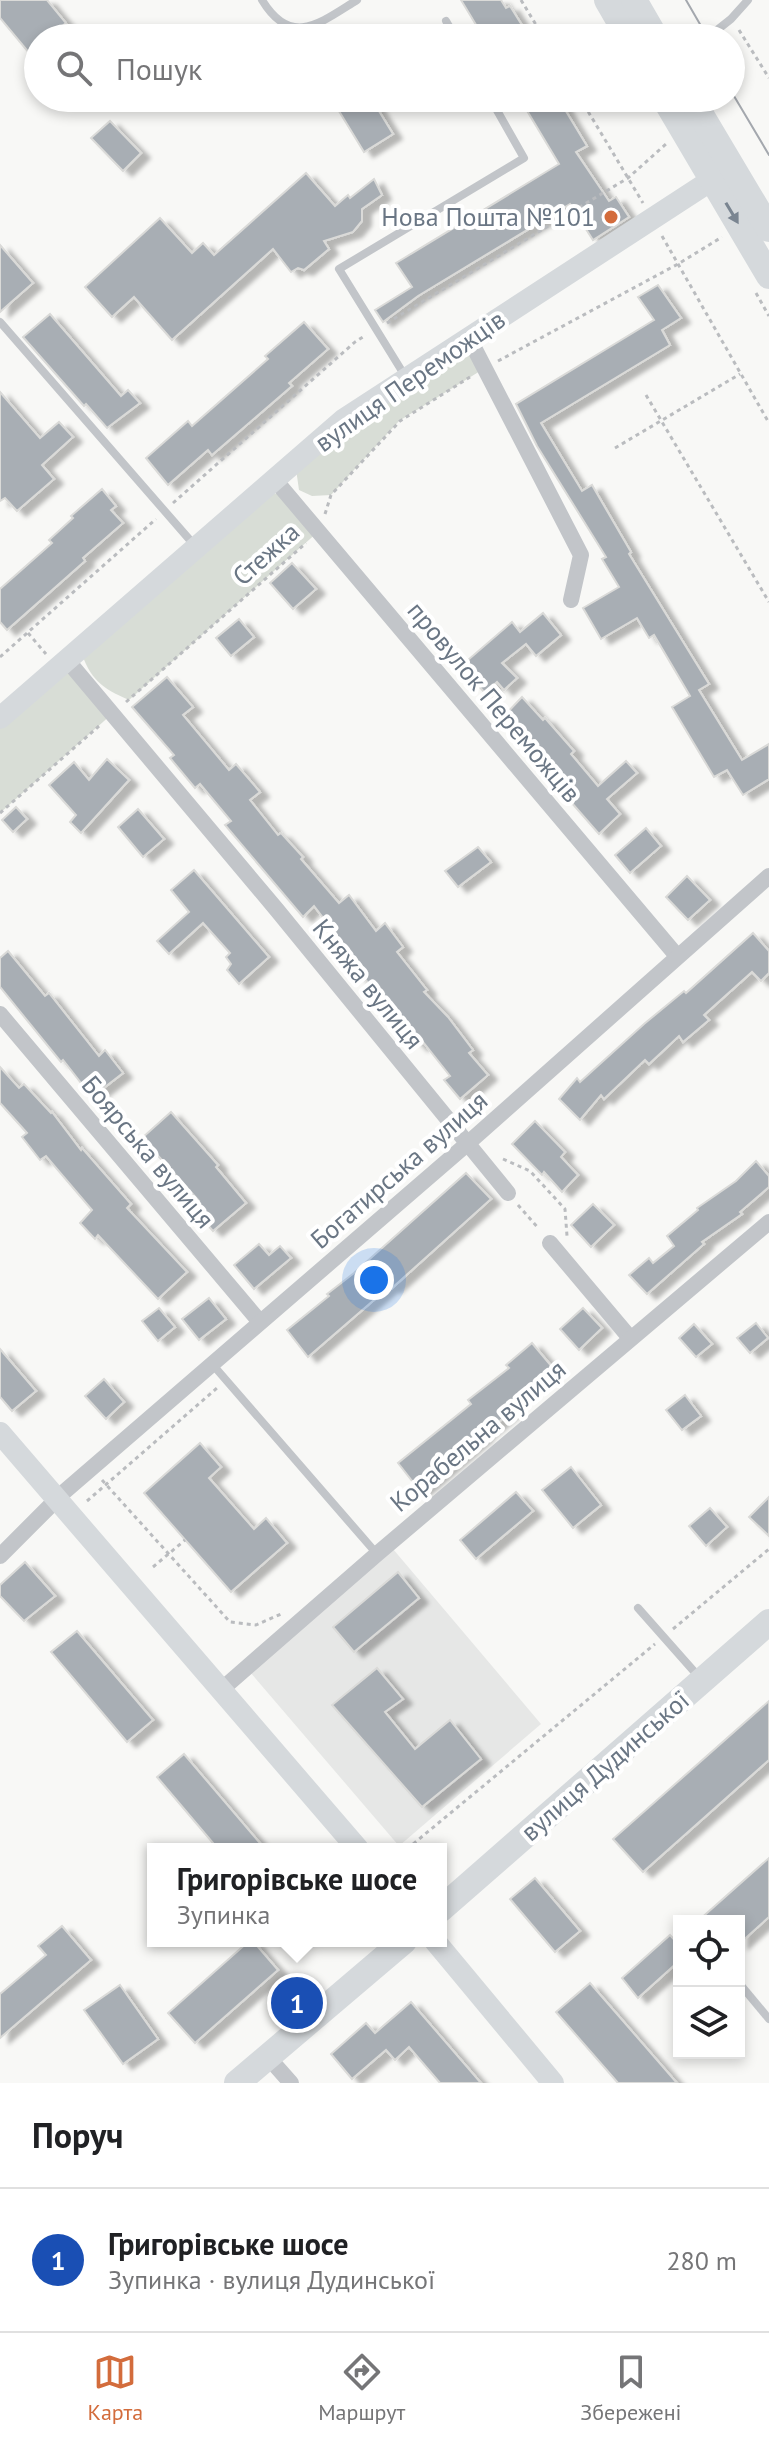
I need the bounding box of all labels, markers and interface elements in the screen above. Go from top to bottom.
search box [24,24,745,112]
icon: search [52,46,96,90]
text: Пошук [116,49,202,88]
place label: Нова Пошта №101 [381,200,595,233]
one-way arrow [725,202,739,224]
marker: Нова Пошта №101 [602,208,620,226]
street label: вулиця Переможців [308,303,511,459]
street label: Стежка [225,515,306,592]
street label: провулок Переможців [401,594,588,809]
street label: Княжа вулиця [306,912,431,1055]
street label: Боярська вулиця [75,1069,222,1235]
street label: Богатирська вулиця [303,1084,494,1256]
your location [354,1260,394,1300]
street label: Корабельна вулиця [383,1353,572,1519]
street label: вулиця Дудинської [514,1683,696,1848]
popup [147,1843,447,1947]
text: Григорівське шосе [177,1859,417,1898]
text: Зупинка [177,1898,270,1931]
map controls [673,1915,745,2059]
button: locate [673,1915,745,1987]
pin: 1 [271,1973,323,2033]
button: layers [673,1987,745,2059]
text: Поруч [32,2113,123,2157]
text: Григорівське шосе [108,2224,349,2263]
text: 1 [51,2244,65,2277]
text: 280 m [666,2244,737,2277]
text: Зупинка · вулиця Дудинської [108,2263,435,2296]
tab: Карта [88,2350,143,2426]
tab: Маршрут [318,2350,405,2426]
tab: Збережені [580,2350,681,2426]

